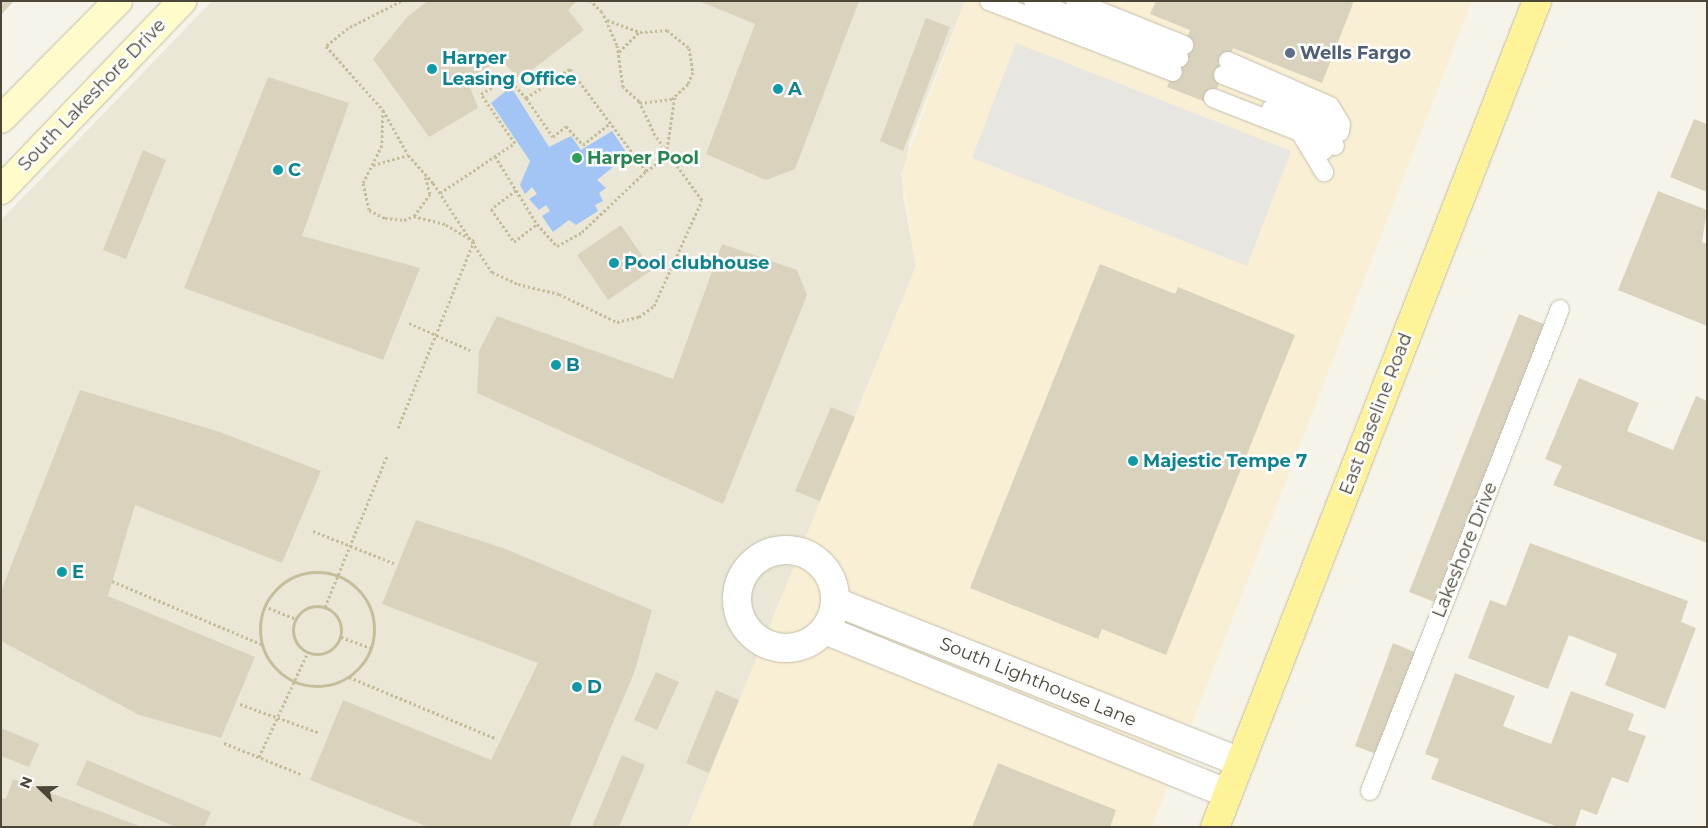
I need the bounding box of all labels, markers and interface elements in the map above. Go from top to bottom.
street label: South Lakeshore Drive [14,14,170,176]
place label: Wells Fargo [1300,42,1411,64]
marker: Wells Fargo [1284,47,1296,59]
place label: Harper Leasing Office [442,48,577,90]
marker: Harper Leasing Office [426,63,438,75]
place label: A [788,78,802,100]
marker: A [772,83,784,95]
place label: Harper Pool [587,147,699,169]
marker: Harper Pool [571,152,583,164]
place label: C [288,159,301,181]
marker: C [272,164,284,176]
place label: Pool clubhouse [624,252,769,274]
marker: Pool clubhouse [608,257,620,269]
street label: East Baseline Road [1335,330,1417,498]
place label: B [566,354,580,376]
marker: B [550,359,562,371]
place label: Majestic Tempe 7 [1143,450,1307,472]
marker: Majestic Tempe 7 [1127,455,1139,467]
street label: Lakeshore Drive [1428,479,1502,621]
place label: E [72,561,84,583]
marker: E [56,566,68,578]
street label: South Lighthouse Lane [937,633,1139,731]
place label: D [587,676,602,698]
marker: D [571,681,583,693]
north arrow [15,763,65,813]
text: N [16,774,37,791]

